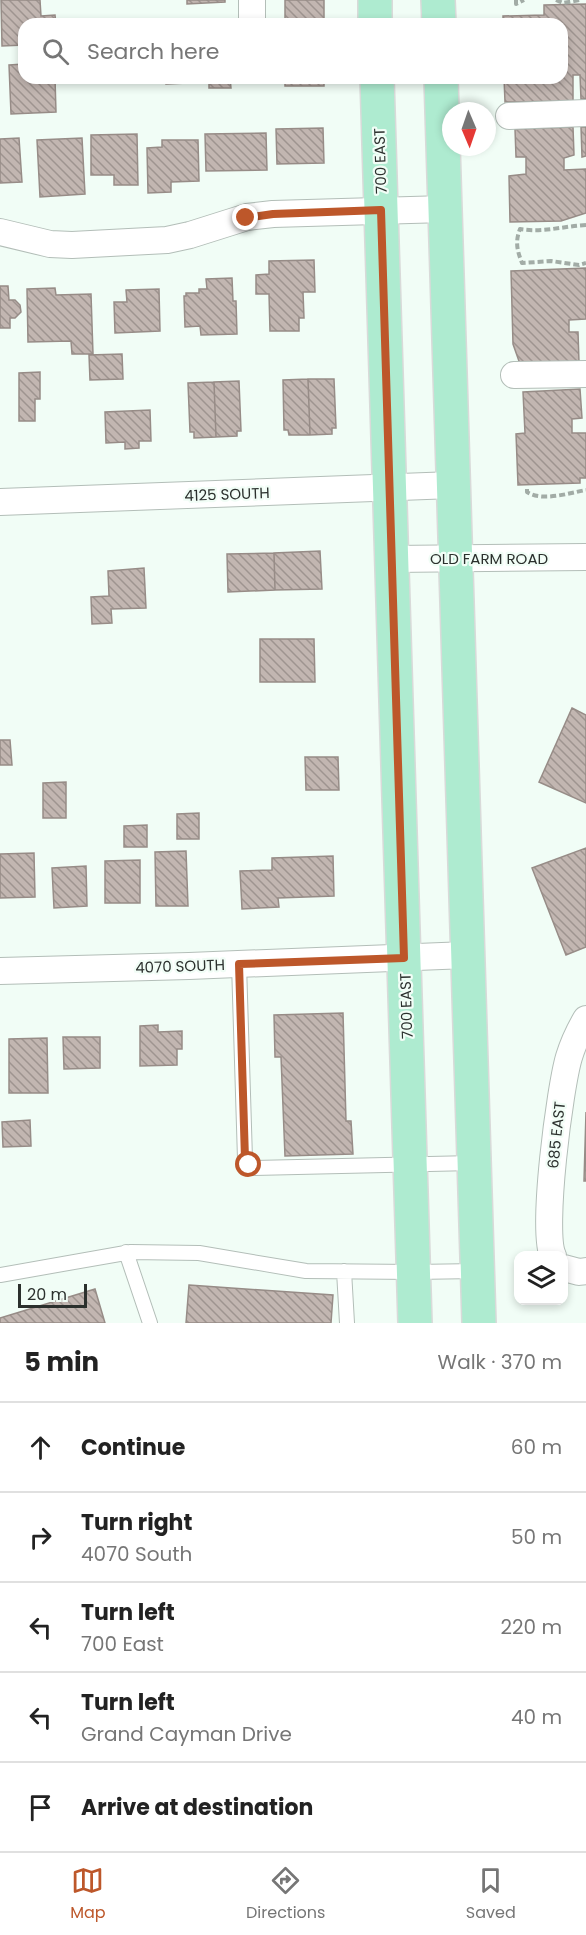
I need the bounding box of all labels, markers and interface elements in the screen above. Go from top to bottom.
search box [18,18,568,84]
icon: search [39,35,72,68]
text: Search here [87,36,220,67]
north arrow [442,102,496,156]
street label: 700 EAST [368,128,392,194]
route end [232,204,258,230]
street label: 4125 SOUTH [184,482,270,506]
street label: OLD FARM ROAD [430,548,548,569]
street label: 4070 SOUTH [135,954,225,978]
street label: 700 EAST [394,973,418,1039]
street label: 685 EAST [542,1101,570,1169]
route start [235,1151,261,1177]
map controls [514,1251,568,1305]
button: layers [514,1251,568,1305]
scale bar [18,1281,87,1308]
text: 20 m [27,1283,67,1306]
text: 5 min [24,1344,99,1380]
text: Walk · 370 m [438,1348,562,1376]
icon: ahead [24,1431,57,1464]
text: Continue [81,1432,185,1463]
text: 60 m [511,1433,562,1461]
text: Turn right [81,1507,192,1538]
icon: right [24,1521,57,1554]
text: 50 m [511,1523,562,1551]
text: 4070 South [81,1540,192,1568]
text: Turn left [81,1597,175,1628]
icon: left [24,1611,57,1644]
text: 220 m [501,1613,562,1641]
text: 700 East [81,1630,164,1658]
text: Turn left [81,1687,175,1718]
icon: left [24,1701,57,1734]
text: 40 m [511,1703,562,1731]
text: Grand Cayman Drive [81,1720,292,1748]
icon: arrive [24,1791,57,1824]
text: Arrive at destination [81,1792,313,1823]
tab: Map [70,1864,106,1925]
tab: Directions [246,1864,325,1925]
tab: Saved [466,1864,516,1925]

